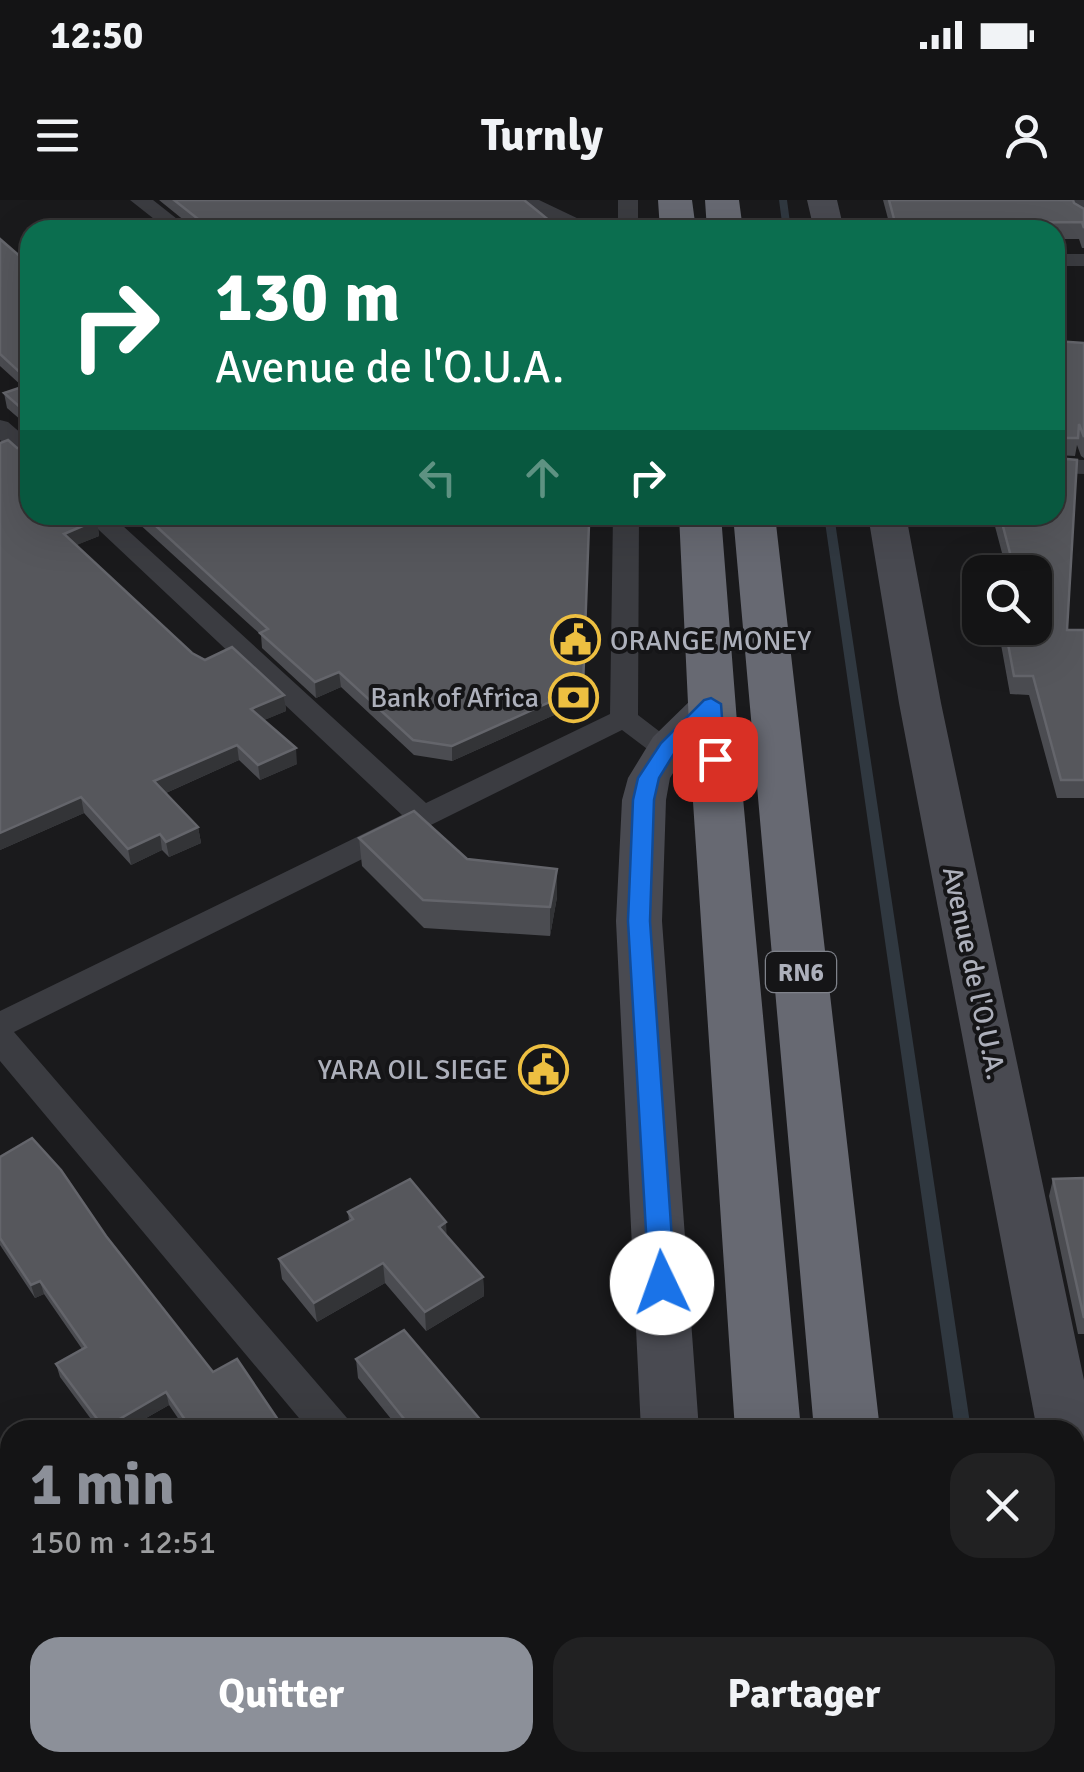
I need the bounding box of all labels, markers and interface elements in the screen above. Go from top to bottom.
text: 12:50 [50,12,143,59]
icon: menu [30,108,85,163]
text: Turnly [481,108,603,163]
icon: person [999,108,1054,163]
text: 130 m [215,254,400,340]
icon: right [50,260,180,390]
text: Avenue de l'O.U.A. [215,340,564,395]
icon: left [410,450,465,505]
icon: ahead [515,450,570,505]
icon: right [620,450,675,505]
map controls [962,555,1052,645]
button: search [962,555,1052,645]
public building icon: ORANGE MONEY [549,614,601,666]
place label: ORANGE MONEY [610,624,811,658]
bank icon: Bank of Africa [548,671,600,723]
place label: Bank of Africa [370,681,539,715]
pin [673,717,758,802]
icon: arrive [688,732,743,787]
street label: Avenue de l'O.U.A. [935,863,1013,1083]
road number: RN6 [766,952,836,992]
public building icon: YARA OIL SIEGE [517,1043,569,1095]
place label: YARA OIL SIEGE [318,1053,508,1087]
position arrow [610,1231,714,1335]
text: 1 min [30,1448,175,1522]
button: close [950,1453,1055,1558]
text: 150 m · 12:51 [30,1523,216,1562]
button: Quitter [30,1637,533,1752]
button: Partager [553,1637,1055,1752]

